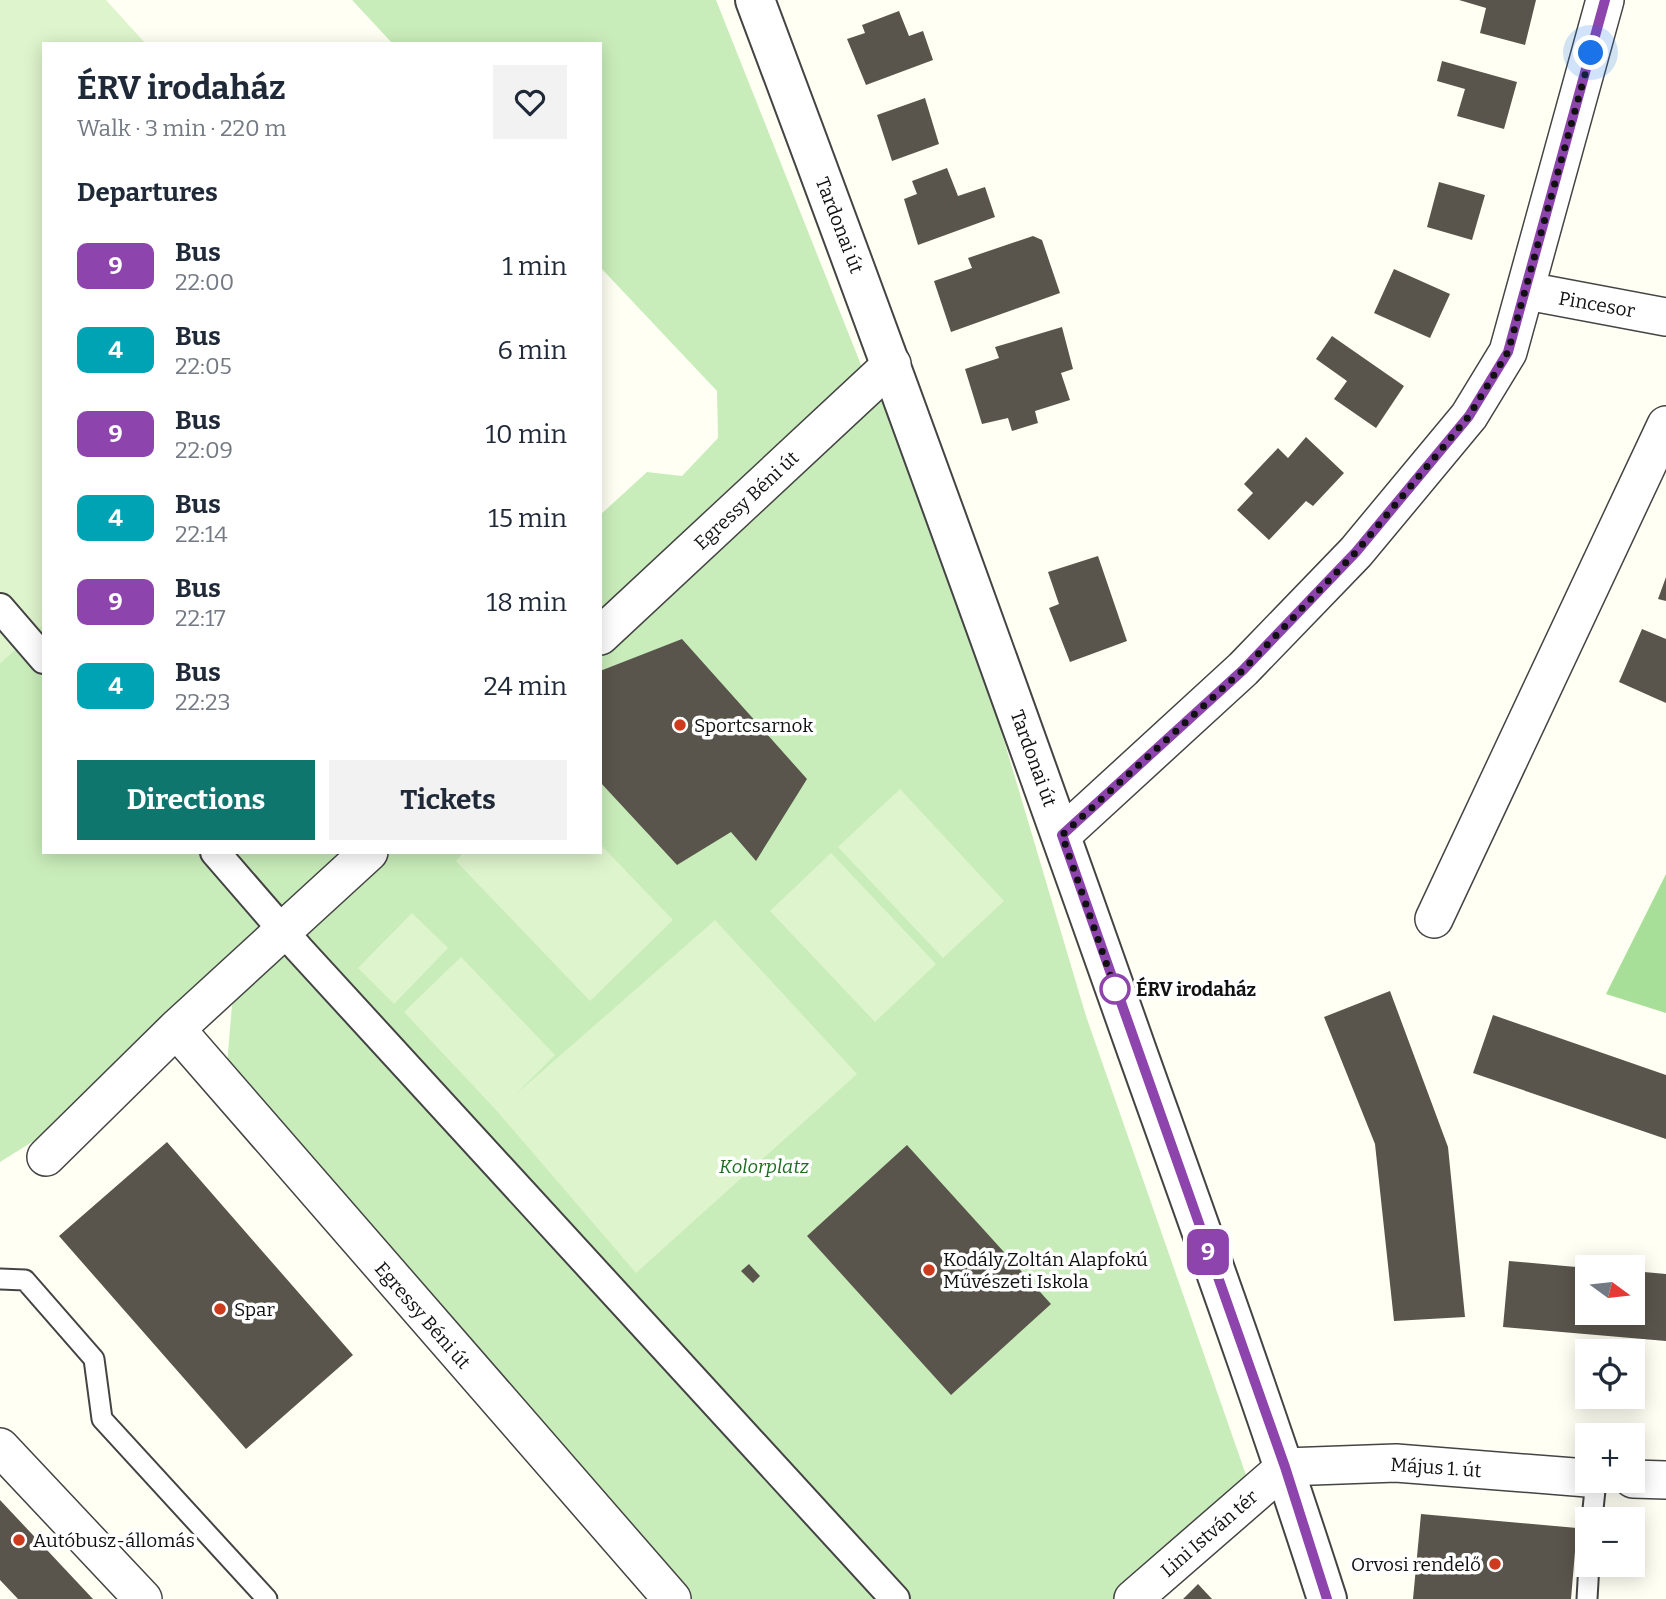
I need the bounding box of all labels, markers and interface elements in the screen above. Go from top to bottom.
your location [1573,35,1608,70]
button: heart [493,65,567,139]
text: ÉRV irodaház [77,68,286,108]
text: Walk · 3 min · 220 m [77,114,286,142]
street label: Tardonai út [811,174,868,277]
text: Departures [77,177,218,208]
text: Bus [175,237,221,268]
text: 1 min [502,251,567,282]
text: 9 [108,252,123,280]
text: 22:00 [175,268,234,296]
street label: Pincesor [1557,286,1637,323]
text: Bus [175,321,221,352]
text: 6 min [498,335,567,366]
text: 4 [108,336,123,364]
text: 22:05 [175,352,232,380]
text: Bus [175,405,221,436]
text: 10 min [486,419,567,450]
text: 9 [108,420,123,448]
text: 22:09 [175,436,233,464]
street label: Egressy Béni út [689,446,803,555]
text: Bus [175,489,221,520]
text: 15 min [488,503,567,534]
text: 4 [108,504,123,532]
text: 22:14 [175,520,228,548]
text: Bus [175,573,221,604]
text: 18 min [487,587,567,618]
text: 9 [108,588,123,616]
text: 22:17 [175,604,226,632]
text: Bus [175,657,221,688]
text: 24 min [483,671,567,702]
text: 4 [108,672,123,700]
text: 22:23 [175,688,231,716]
street label: Tardonai út [1005,707,1062,810]
place label: Sportcsarnok [694,714,813,737]
marker: Sportcsarnok [672,717,688,733]
button: Directions [77,760,315,840]
button: Tickets [329,760,567,840]
marker: ÉRV irodaház [1100,974,1130,1004]
place label: ÉRV irodaház [1136,976,1256,1001]
park label: Kolorplatz [719,1155,809,1178]
line badge: 9 [1185,1229,1231,1275]
text: 9 [1201,1238,1215,1266]
place label: Kodály Zoltán Alapfokú Művészeti Iskola [943,1248,1148,1293]
north arrow [1575,1255,1645,1325]
map controls [1575,1255,1645,1577]
street label: Egressy Béni út [370,1257,475,1374]
marker: Kodály Zoltán Alapfokú Művészeti Iskola [921,1262,937,1278]
place label: Spar [234,1298,276,1321]
marker: Spar [212,1301,228,1317]
button: locate [1575,1339,1645,1409]
button: + [1575,1423,1645,1493]
street label: Május 1. út [1390,1453,1482,1482]
street label: Lini István tér [1156,1485,1263,1582]
button: − [1575,1507,1645,1577]
place label: Autóbusz-állomás [33,1529,195,1552]
marker: Autóbusz-állomás [11,1532,27,1548]
place label: Orvosi rendelő [1351,1553,1481,1576]
marker: Orvosi rendelő [1487,1556,1503,1572]

